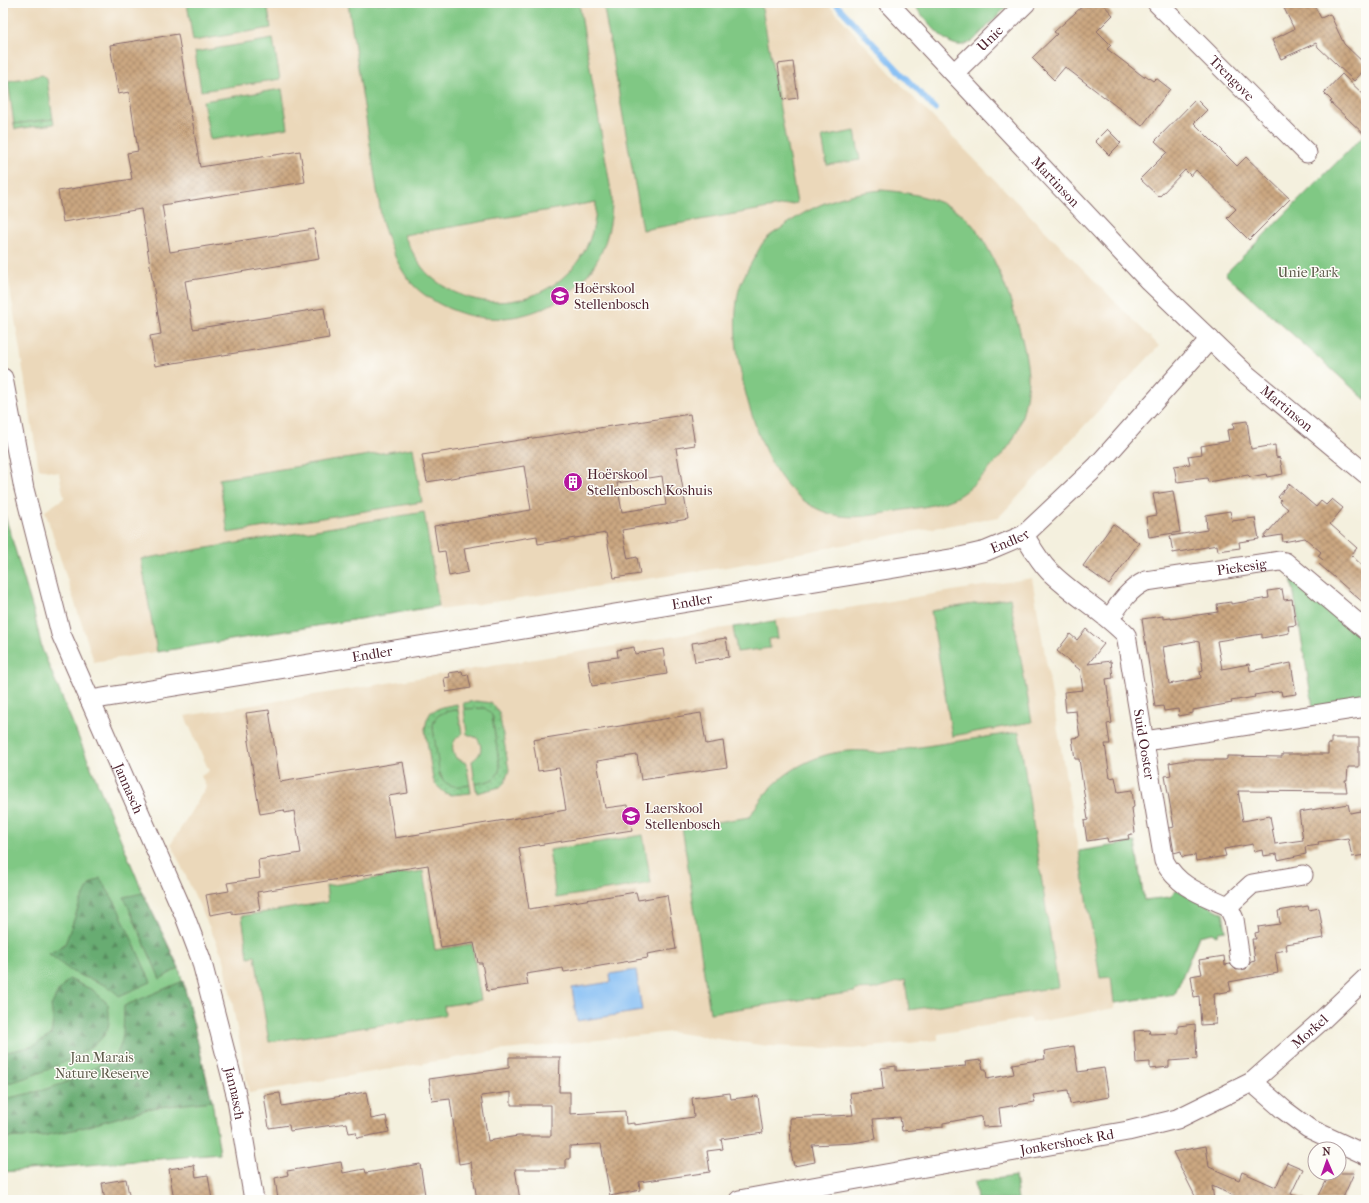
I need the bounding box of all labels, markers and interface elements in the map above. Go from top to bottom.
street label: Unie [973,22,1007,55]
street label: Trengove [1206,52,1258,104]
street label: Martinson [1028,153,1083,210]
park label: Unie Park [1278,264,1339,281]
place label: Hoërskool Stellenbosch [574,280,649,313]
school or university icon: Hoërskool Stellenbosch [549,285,571,307]
street label: Martinson [1257,382,1317,435]
place label: Hoërskool Stellenbosch Koshuis [587,466,712,499]
building icon: Hoërskool Stellenbosch Koshuis [562,471,584,493]
street label: Endler [987,525,1033,557]
street label: Piekesig [1216,555,1268,579]
street label: Endler [670,590,714,613]
street label: Endler [351,642,394,665]
street label: Suid Ooster [1130,708,1159,781]
street label: Jannasch [110,759,147,816]
place label: Laerskool Stellenbosch [645,800,720,833]
school or university icon: Laerskool Stellenbosch [620,805,642,827]
street label: Morkel [1288,1010,1332,1052]
park label: Jan Marais Nature Reserve [55,1049,149,1082]
street label: Jannasch [221,1064,249,1121]
street label: Jonkershoek Rd [1018,1125,1115,1159]
north arrow [1307,1141,1347,1181]
text: N [1322,1145,1332,1158]

